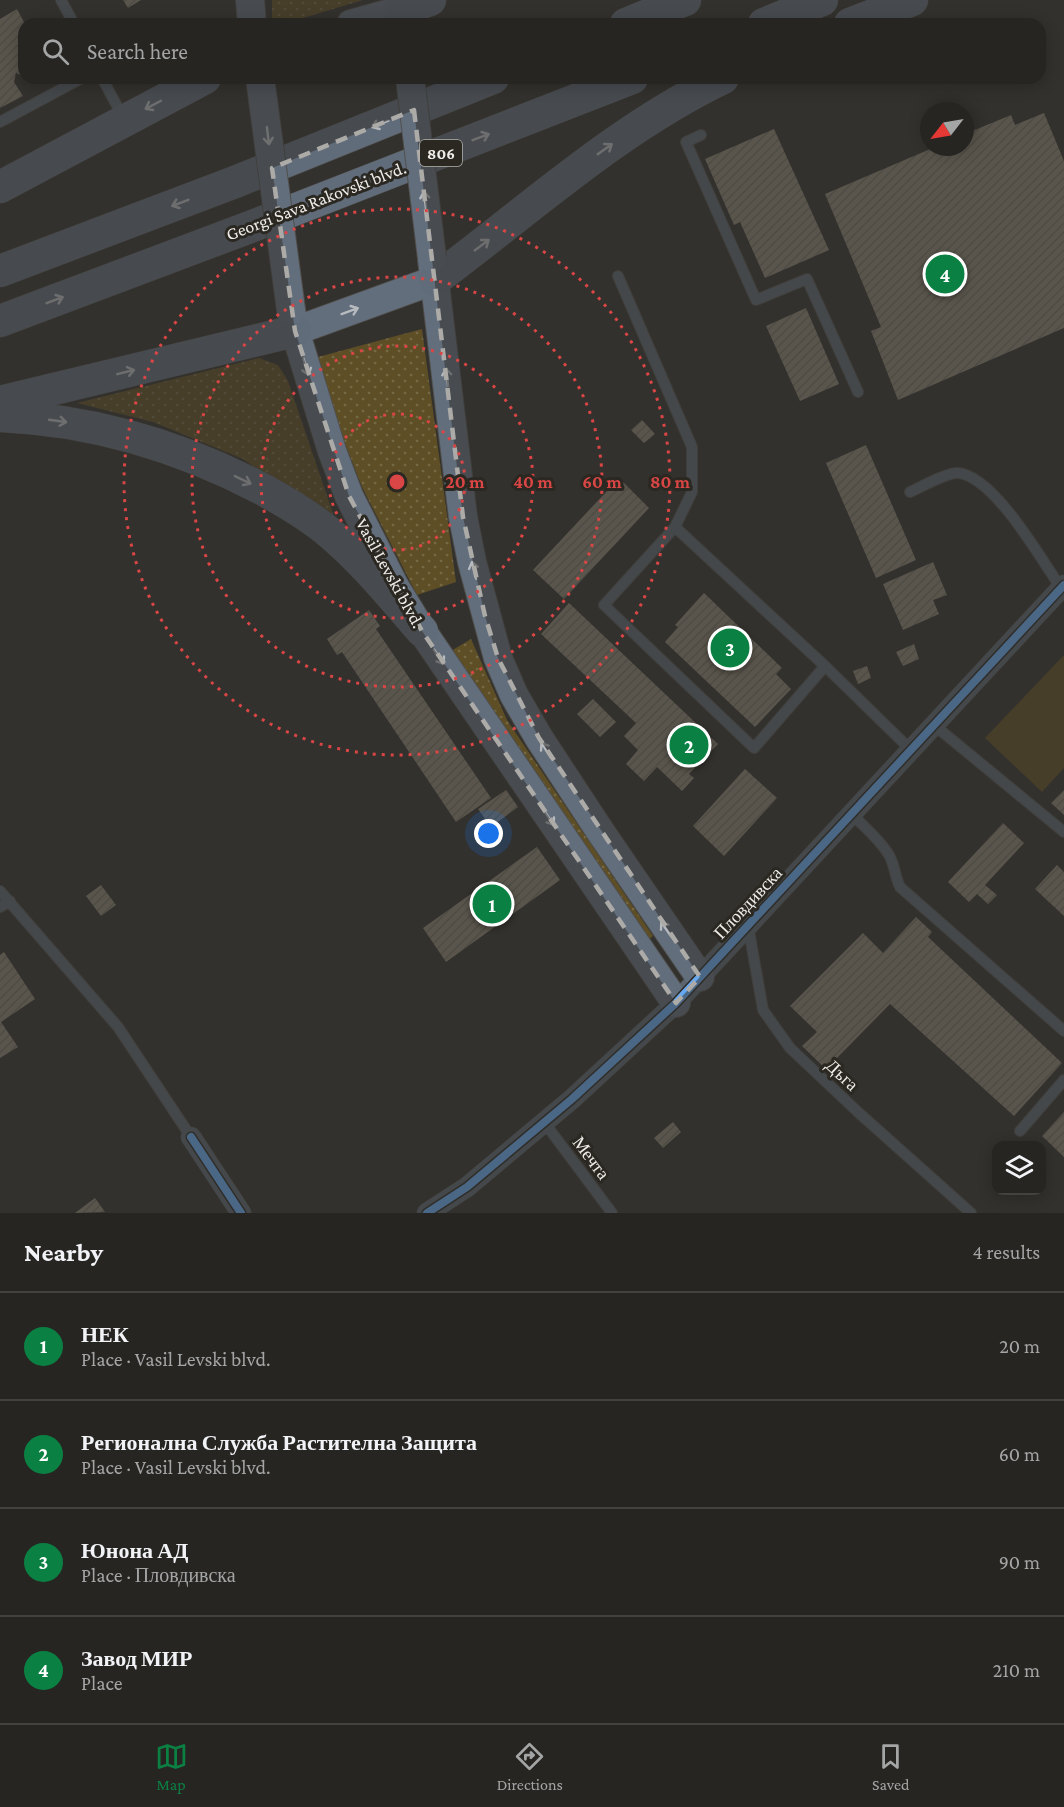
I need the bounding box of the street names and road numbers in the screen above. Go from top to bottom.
road number: 806 [420,140,462,166]
street label: Georgi Sava Rakovski blvd. [223,157,409,245]
street label: Vasil Levski blvd. [352,515,428,631]
street label: Пловдивска [710,863,786,943]
street label: Дъга [822,1055,862,1095]
street label: Мечта [568,1133,614,1183]

